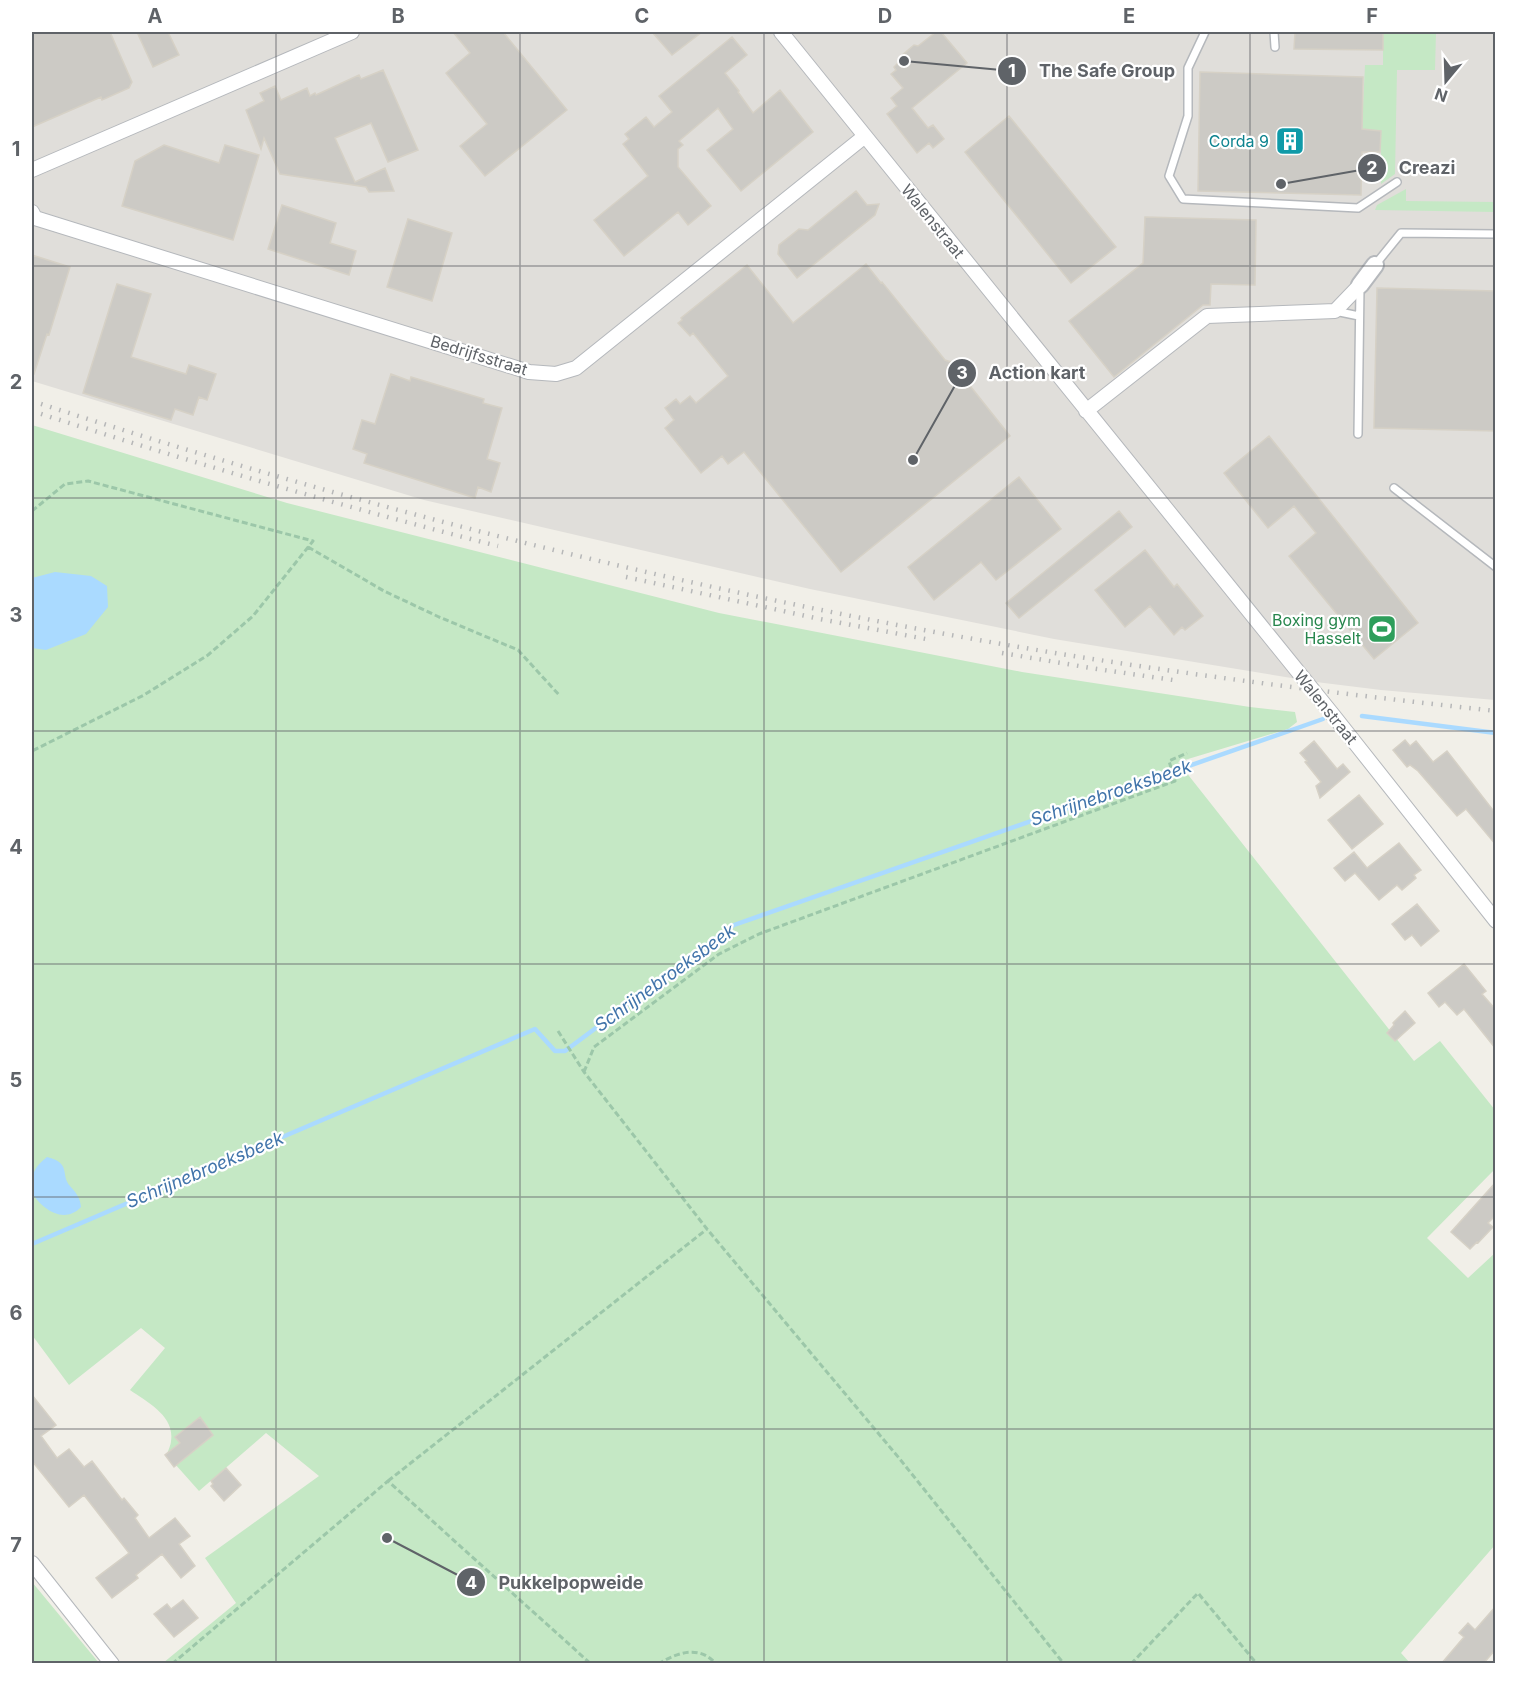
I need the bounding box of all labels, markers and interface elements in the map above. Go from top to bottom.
text: A [148,4,163,28]
text: B [391,4,405,28]
text: C [635,4,649,28]
text: D [878,4,892,28]
text: E [1123,4,1135,28]
text: F [1366,4,1378,28]
north arrow [1416,51,1476,111]
callout: The Safe Group [997,53,1187,89]
text: 1 [1008,60,1016,81]
text: The Safe Group [1039,60,1175,81]
text: N [1432,84,1450,107]
building icon: Corda 9 [1274,125,1306,157]
place label: Corda 9 [1209,131,1269,151]
text: 1 [12,137,20,161]
callout: Creazi [1357,150,1467,186]
text: 2 [1366,157,1378,178]
text: Creazi [1399,157,1455,178]
street label: Walenstraat [897,180,969,262]
street label: Bedrijfsstraat [428,331,530,379]
callout: Action kart [947,355,1097,391]
text: 3 [956,362,968,383]
text: Action kart [989,362,1086,383]
text: 2 [10,370,22,394]
text: 3 [10,603,22,627]
place label: Boxing gym Hasselt [1272,610,1361,648]
sports icon: Boxing gym Hasselt [1366,613,1398,645]
street label: Walenstraat [1290,666,1362,748]
water label: Schrijnebroeksbeek [1028,755,1195,830]
text: 4 [9,835,23,859]
water label: Schrijnebroeksbeek [590,919,740,1036]
text: 5 [10,1068,22,1092]
water label: Schrijnebroeksbeek [123,1126,288,1212]
text: 6 [10,1301,23,1325]
text: 7 [10,1533,22,1557]
callout: Pukkelpopweide [456,1564,655,1600]
text: 4 [465,1572,477,1593]
text: Pukkelpopweide [498,1572,644,1593]

